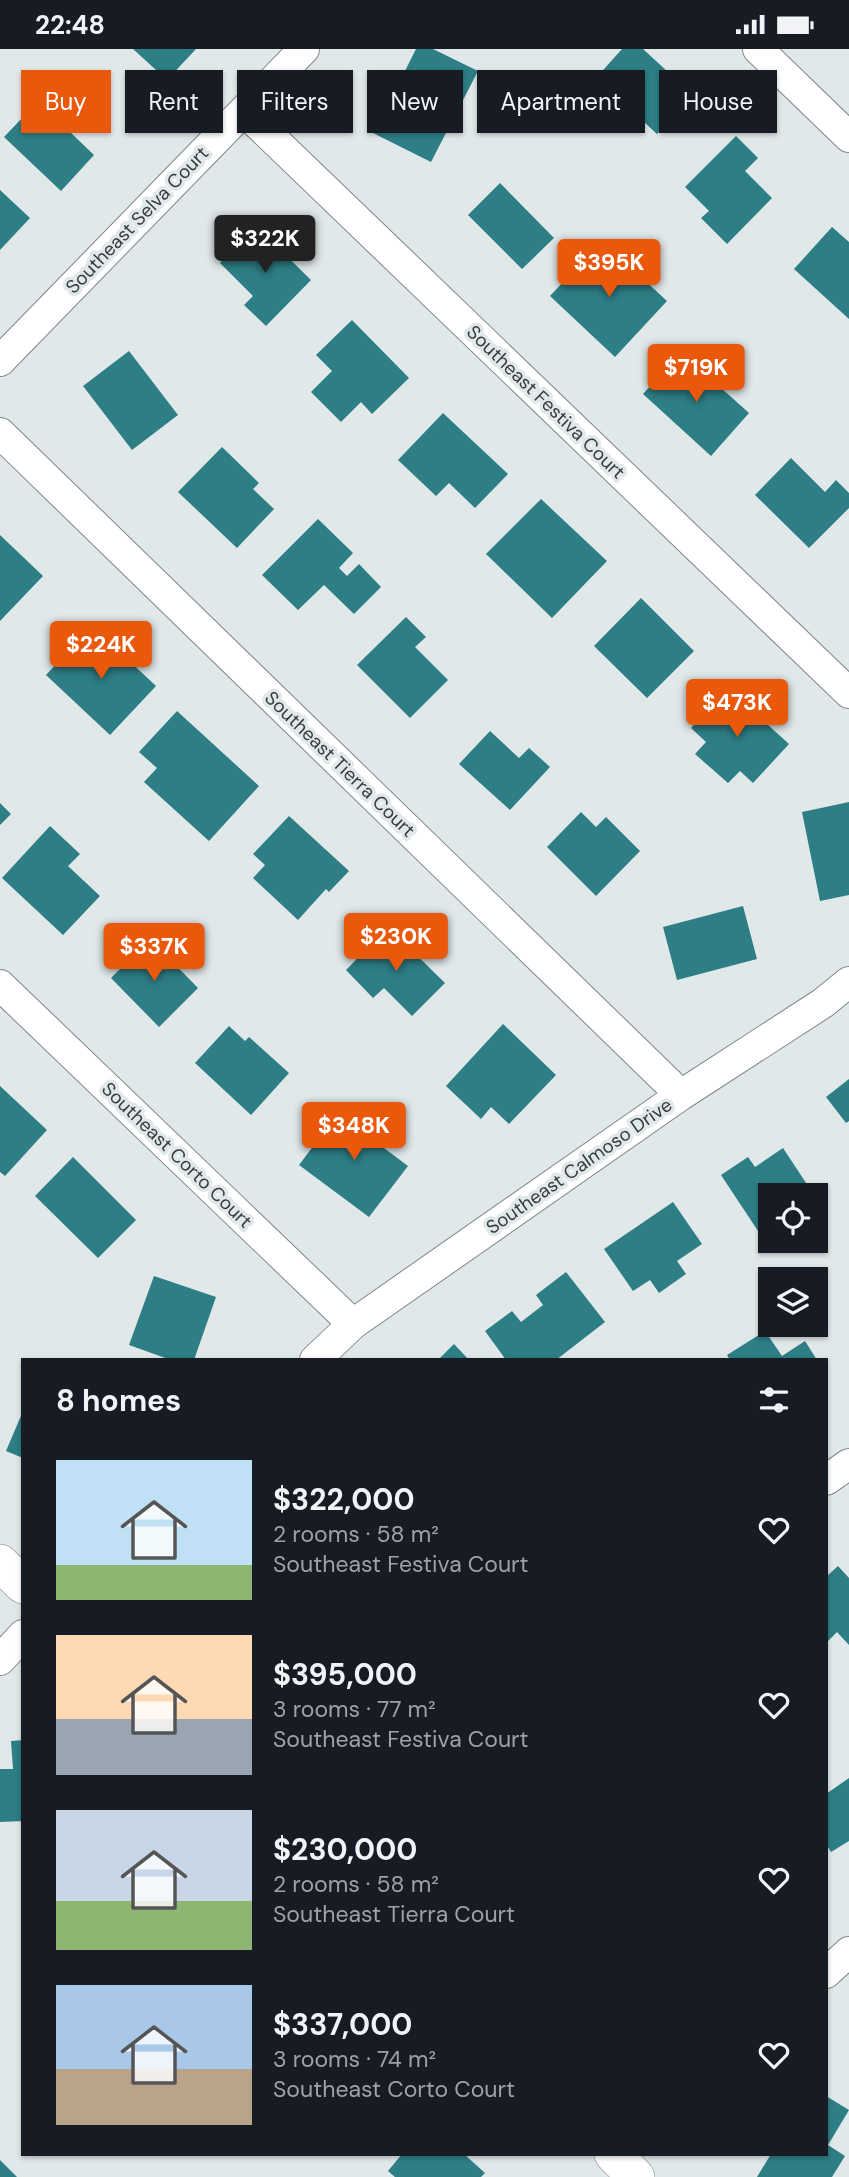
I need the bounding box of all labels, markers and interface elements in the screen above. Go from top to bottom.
text: 22:48 [35,8,105,42]
chip: Buy [21,70,111,133]
chip: Rent [125,70,223,133]
chip: Filters [237,70,353,133]
chip: New [367,70,463,133]
chip: Apartment [477,70,645,133]
chip: House [659,70,777,133]
street label: Southeast Selva Court [60,141,214,299]
pin: $322K [216,215,314,275]
text: $322K [230,223,300,253]
pin: $395K [560,239,658,299]
text: $395K [573,247,645,277]
street label: Southeast Festiva Court [461,320,631,484]
pin: $719K [647,345,745,404]
text: $719K [664,352,728,382]
pin: $224K [52,621,150,681]
text: $224K [66,629,136,659]
pin: $473K [688,679,786,739]
street label: Southeast Tierra Court [259,686,421,842]
text: $473K [702,687,772,717]
pin: $230K [347,913,445,973]
text: $230K [360,921,432,951]
pin: $337K [105,923,203,983]
text: $337K [120,931,188,961]
street label: Southeast Corto Court [96,1077,258,1233]
street label: Southeast Calmoso Drive [481,1092,677,1240]
pin: $348K [305,1103,403,1162]
text: $348K [318,1110,390,1140]
map controls [758,1183,828,1337]
button: locate [758,1183,828,1253]
button: layers [758,1267,828,1337]
text: 8 homes [56,1381,181,1420]
icon: filters [755,1381,793,1419]
text: $322,000 [273,1480,415,1519]
icon: home [112,1488,196,1572]
icon: heart [755,1511,793,1549]
text: 2 rooms · 58 m² [273,1519,439,1549]
text: Southeast Festiva Court [273,1549,529,1579]
text: $395,000 [273,1655,417,1694]
icon: home [112,1663,196,1747]
icon: heart [755,1686,793,1724]
text: 3 rooms · 77 m² [273,1694,436,1724]
text: Southeast Festiva Court [273,1724,529,1754]
text: $230,000 [273,1830,417,1869]
icon: home [112,1838,196,1922]
icon: heart [755,1861,793,1899]
text: 2 rooms · 58 m² [273,1869,439,1899]
text: Southeast Tierra Court [273,1899,515,1929]
text: $337,000 [273,2005,412,2044]
icon: home [112,2013,196,2097]
icon: heart [755,2036,793,2074]
text: 3 rooms · 74 m² [273,2044,436,2074]
text: Southeast Corto Court [273,2074,515,2104]

